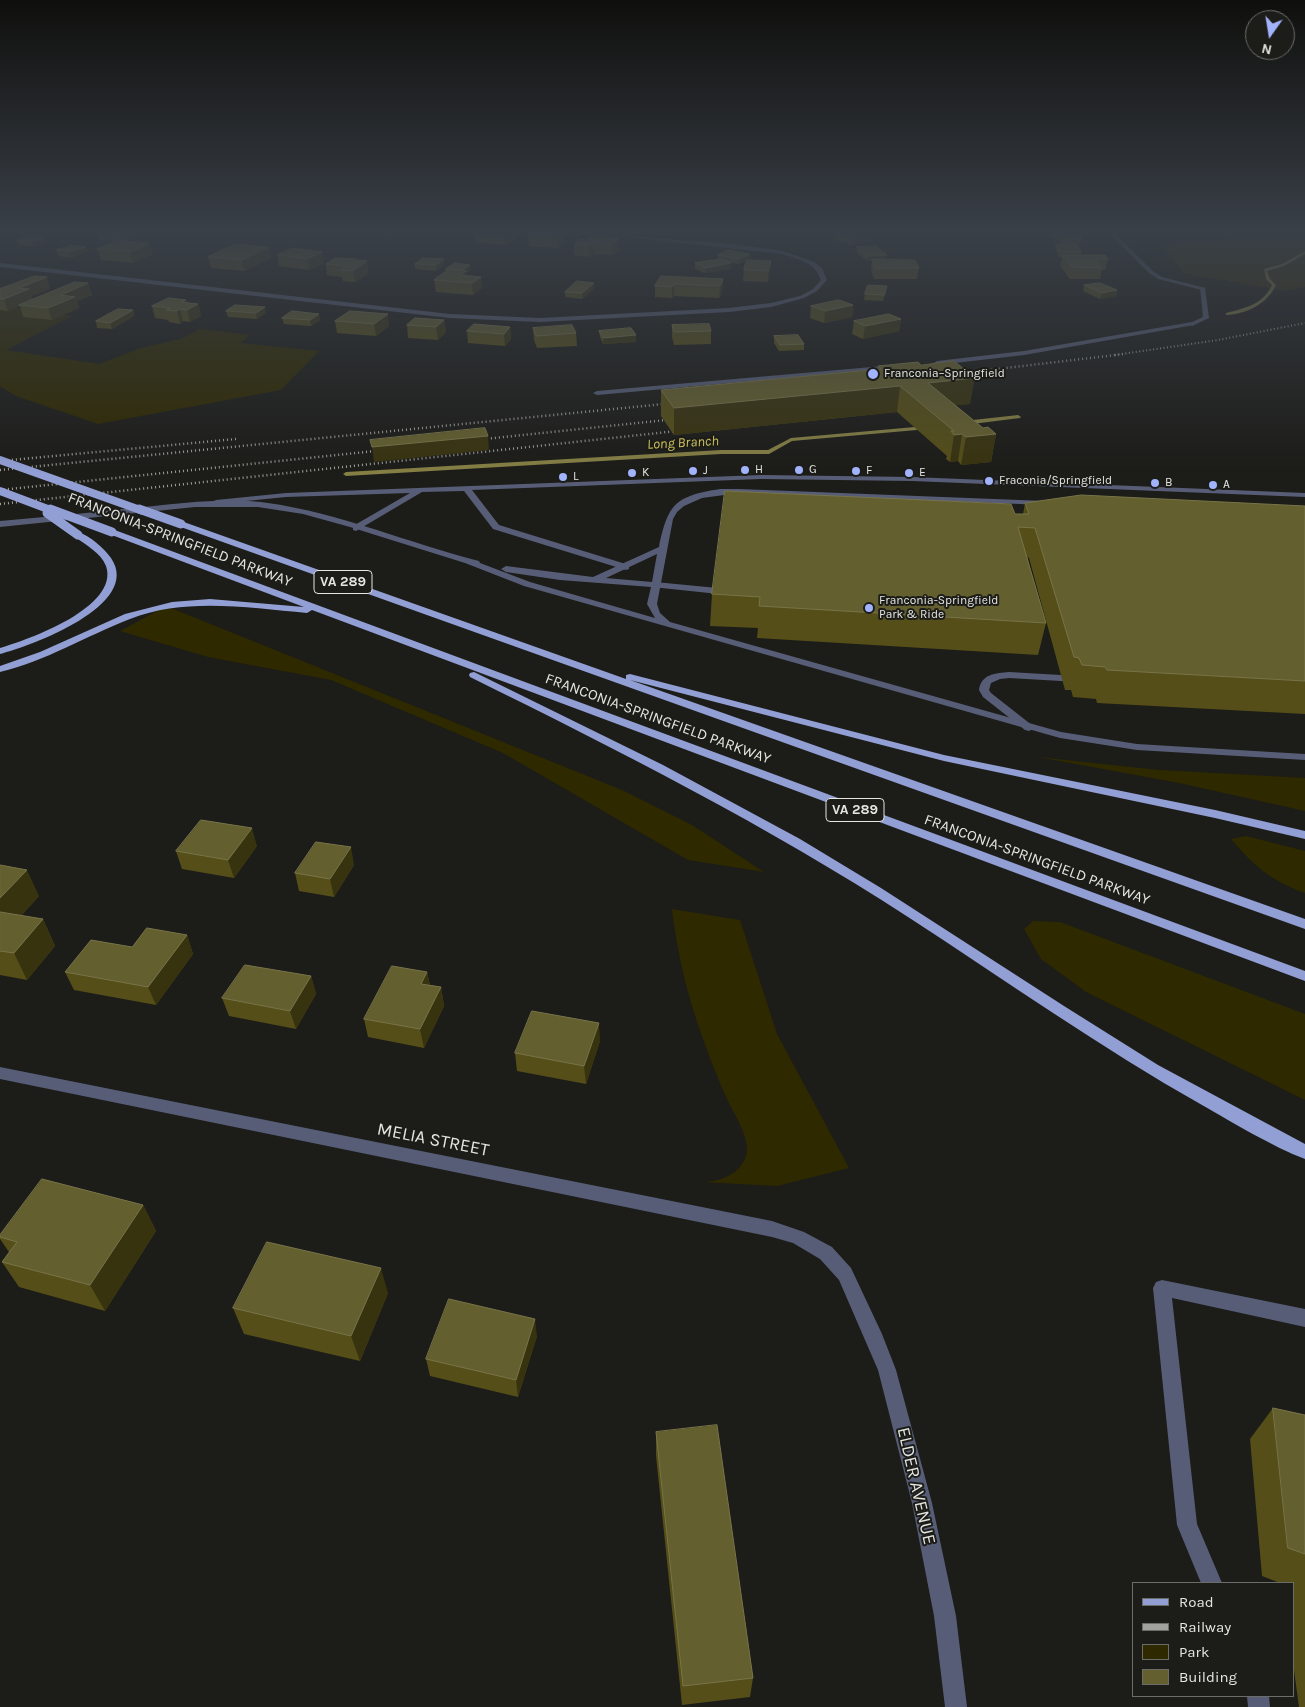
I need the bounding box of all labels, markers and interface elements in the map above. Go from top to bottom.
north arrow [1245,10,1295,60]
text: N [1260,40,1274,59]
marker: Franconia–Springfield [866,367,880,381]
place label: Franconia–Springfield [884,367,1005,381]
water label: Long Branch [647,433,719,453]
place label: H [755,463,763,477]
place label: G [809,463,817,477]
place label: J [703,464,708,478]
marker: H [739,464,751,476]
marker: G [793,464,805,476]
place label: F [866,464,872,478]
marker: J [687,465,699,477]
marker: F [850,465,862,477]
place label: K [642,466,649,480]
place label: E [919,466,926,480]
marker: K [626,467,638,479]
marker: E [903,467,915,479]
place label: L [573,470,579,484]
marker: L [557,471,569,483]
place label: Fraconia/Springfield [999,474,1112,488]
marker: Fraconia/Springfield [983,475,995,487]
place label: B [1165,476,1172,490]
marker: B [1149,477,1161,489]
place label: A [1223,478,1230,492]
marker: A [1207,479,1219,491]
street label: FRANCONIA-SPRINGFIELD PARKWAY [65,489,295,591]
road number: VA 289 [314,570,372,594]
place label: Franconia-Springfield Park & Ride [879,594,998,622]
marker: Franconia-Springfield Park & Ride [863,602,875,614]
street label: FRANCONIA-SPRINGFIELD PARKWAY [543,670,773,768]
road number: VA 289 [826,798,884,822]
street label: FRANCONIA-SPRINGFIELD PARKWAY [922,811,1152,909]
street label: MELIA STREET [375,1119,491,1161]
street label: ELDER AVENUE [892,1425,940,1547]
legend [1132,1582,1295,1697]
text: Road [1179,1593,1214,1611]
text: Railway [1179,1618,1231,1636]
text: Park [1179,1643,1209,1661]
text: Building [1179,1668,1237,1686]

